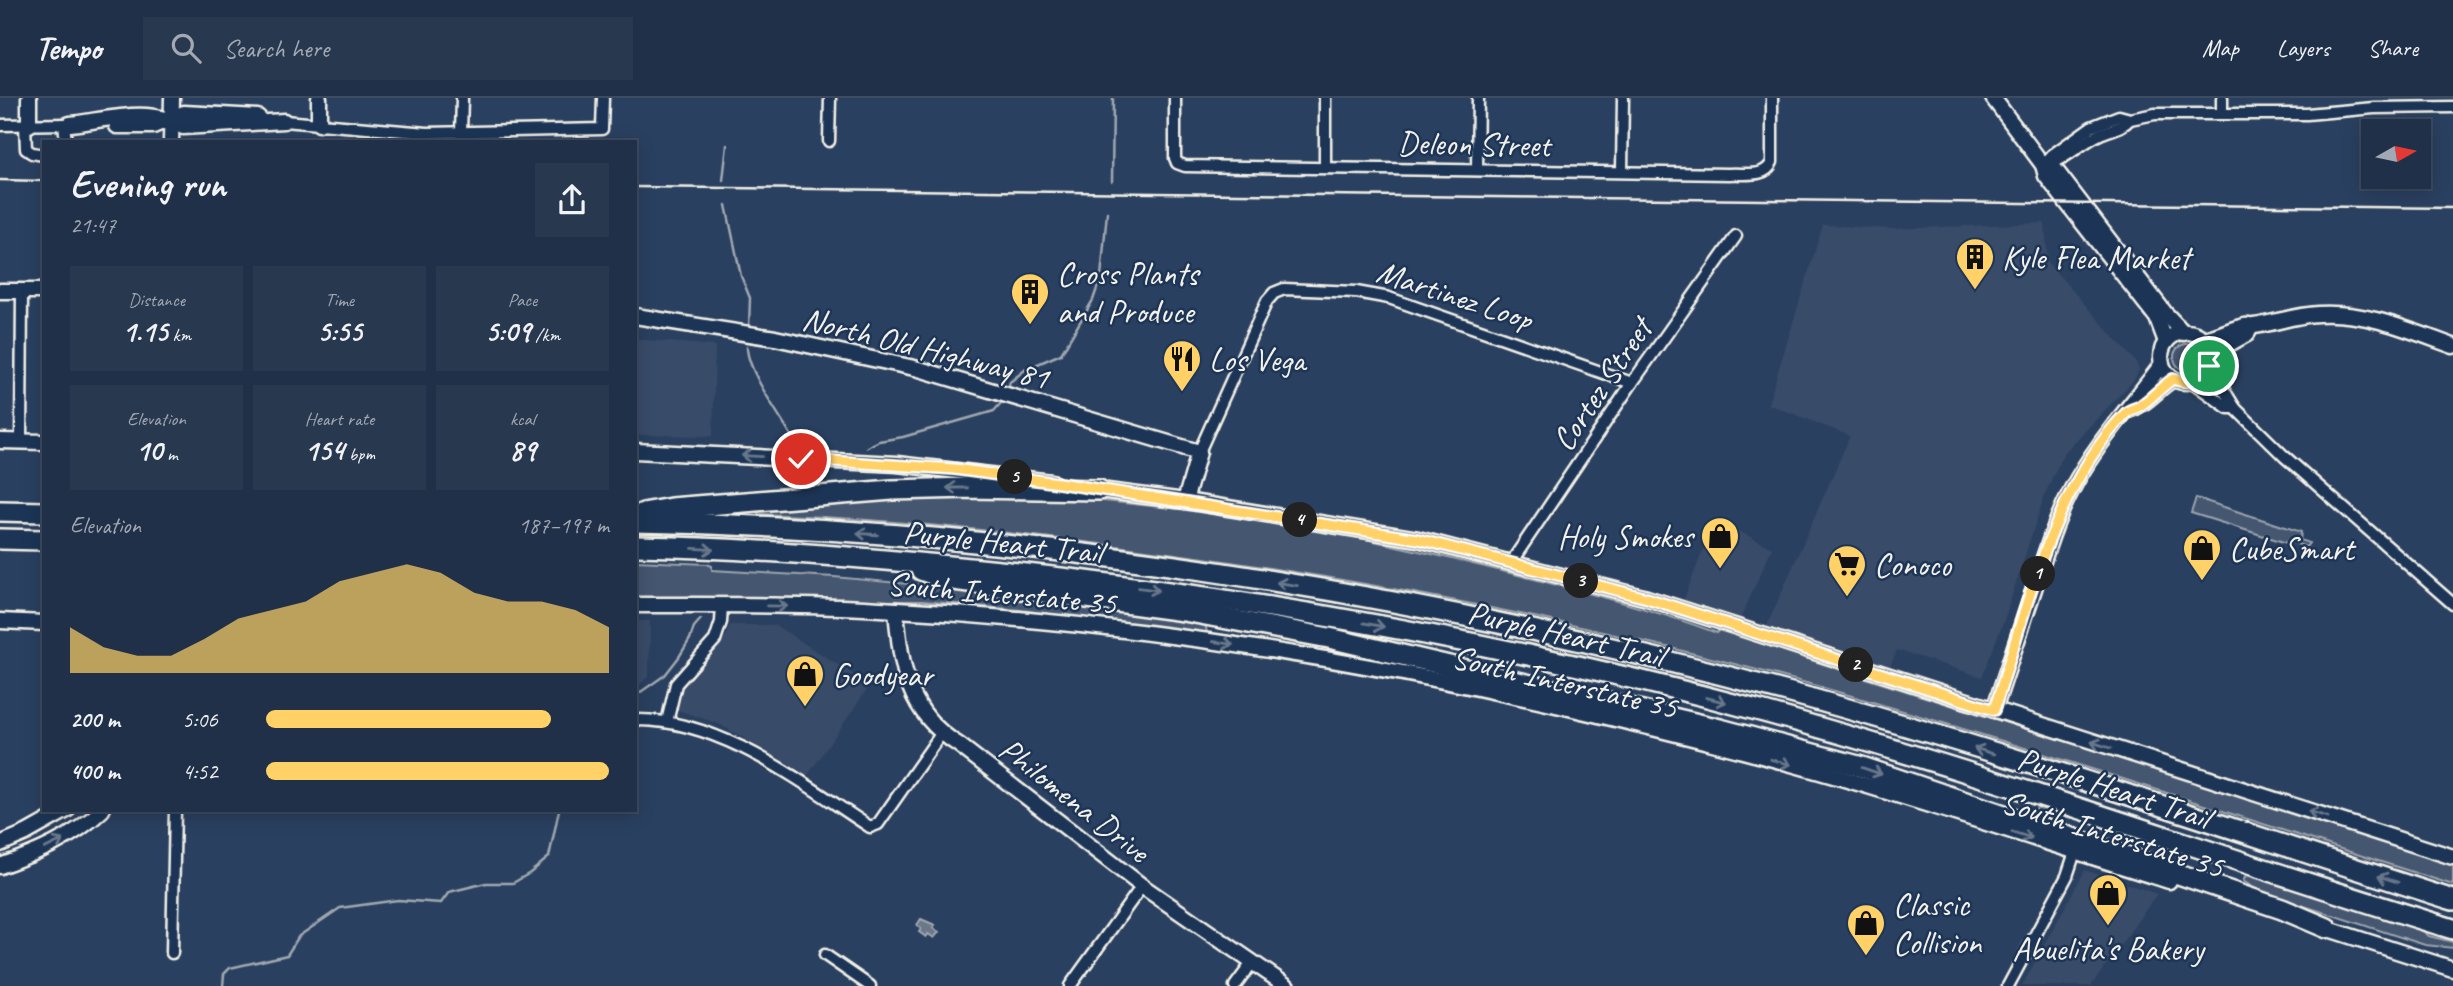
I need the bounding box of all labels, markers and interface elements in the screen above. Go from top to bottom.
search box [143,17,633,80]
text: Tempo [35,27,101,69]
icon: search [167,29,205,67]
text: Search here [223,32,329,65]
text: Map [2202,33,2239,63]
text: Layers [2277,33,2330,63]
text: Share [2368,33,2418,63]
north arrow [2361,119,2431,189]
map controls [2361,119,2431,189]
street label: Deleon Street [1397,122,1554,166]
text: Evening run [70,161,226,208]
button: share [535,163,609,237]
text: 21:47 [70,211,116,240]
building icon: Kyle Flea Market [1954,236,1996,291]
place label: Kyle Flea Market [2002,237,2194,279]
street label: Martinez Loop [1372,250,1540,341]
place label: Cross Plants and Produce [1057,253,1201,333]
building icon: Cross Plants and Produce [1009,271,1051,326]
text: Distance [128,288,185,312]
text: Time [325,288,354,312]
text: Pace [508,288,537,312]
street label: North Old Highway 81 [798,297,1055,399]
street label: Cortez Street [1542,307,1664,459]
text: 1.15 [122,312,168,350]
text: 5:55 [317,312,362,350]
text: 5:09 [485,312,531,350]
text: km [168,323,191,347]
text: /km [531,323,560,347]
pin [2179,336,2239,396]
restaurant icon: Los Vega [1161,338,1203,393]
place label: Los Vega [1209,339,1308,381]
icon: arrive [2190,347,2228,385]
text: Elevation [127,407,186,431]
text: Heart rate [305,407,374,431]
text: kcal [510,407,535,431]
pin [771,429,831,489]
text: 10 [135,431,162,469]
text: 154 [304,431,344,469]
text: 89 [509,431,536,469]
icon: check [782,440,820,478]
text: m [162,442,178,466]
text: bpm [344,442,375,466]
one-way arrow [741,449,764,462]
pin: 5 [998,460,1032,494]
text: 5 [1010,464,1019,488]
one-way arrow [946,481,969,495]
pin: 4 [1282,502,1318,538]
text: 4 [1295,507,1304,531]
text: Elevation [70,511,141,540]
text: 187–197 m [518,511,609,540]
street label: Purple Heart Trail [902,511,1110,574]
shop icon: Holy Smokes [1699,515,1741,570]
place label: Holy Smokes [1558,516,1696,558]
one-way arrow [856,527,879,540]
shop icon: CubeSmart [2181,527,2223,582]
place label: CubeSmart [2229,528,2357,570]
one-way arrow [692,542,715,555]
supermarket icon: Conoco [1826,543,1868,598]
place label: Conoco [1874,544,1952,586]
pin: 1 [2021,556,2056,592]
text: 1 [2033,561,2042,585]
street label: South Interstate 35 [886,562,1120,624]
pin: 3 [1564,564,1598,598]
text: 3 [1576,568,1585,592]
one-way arrow [1276,577,1299,590]
one-way arrow [1138,583,1160,596]
street label: Purple Heart Trail [1464,591,1673,678]
one-way arrow [765,599,788,613]
one-way arrow [1362,619,1385,632]
street label: South Interstate 35 [1448,636,1684,729]
one-way arrow [1211,637,1234,650]
pin: 2 [1839,648,1874,682]
text: 2 [1851,652,1860,676]
shop icon: Goodyear [784,653,826,708]
place label: Goodyear [832,654,936,696]
one-way arrow [1704,694,1727,707]
text: 200 m [70,705,120,734]
text: 5:06 [182,705,218,734]
street label: Philomena Drive [991,728,1160,873]
street label: Purple Heart Trail [2012,737,2220,840]
one-way arrow [2091,737,2113,750]
one-way arrow [1974,743,1996,756]
one-way arrow [1770,756,1792,769]
text: 400 m [70,757,120,786]
text: 4:52 [182,757,218,786]
one-way arrow [1861,765,1883,778]
street label: South Interstate 35 [1997,780,2231,888]
one-way arrow [2307,806,2329,819]
one-way arrow [2011,829,2033,842]
one-way arrow [43,836,64,850]
shop icon: Abuelita's Bakery [2087,872,2129,927]
one-way arrow [2377,872,2399,885]
place label: Classic Collision [1893,884,1983,964]
shop icon: Classic Collision [1845,902,1887,957]
place label: Abuelita's Bakery [2012,928,2206,970]

